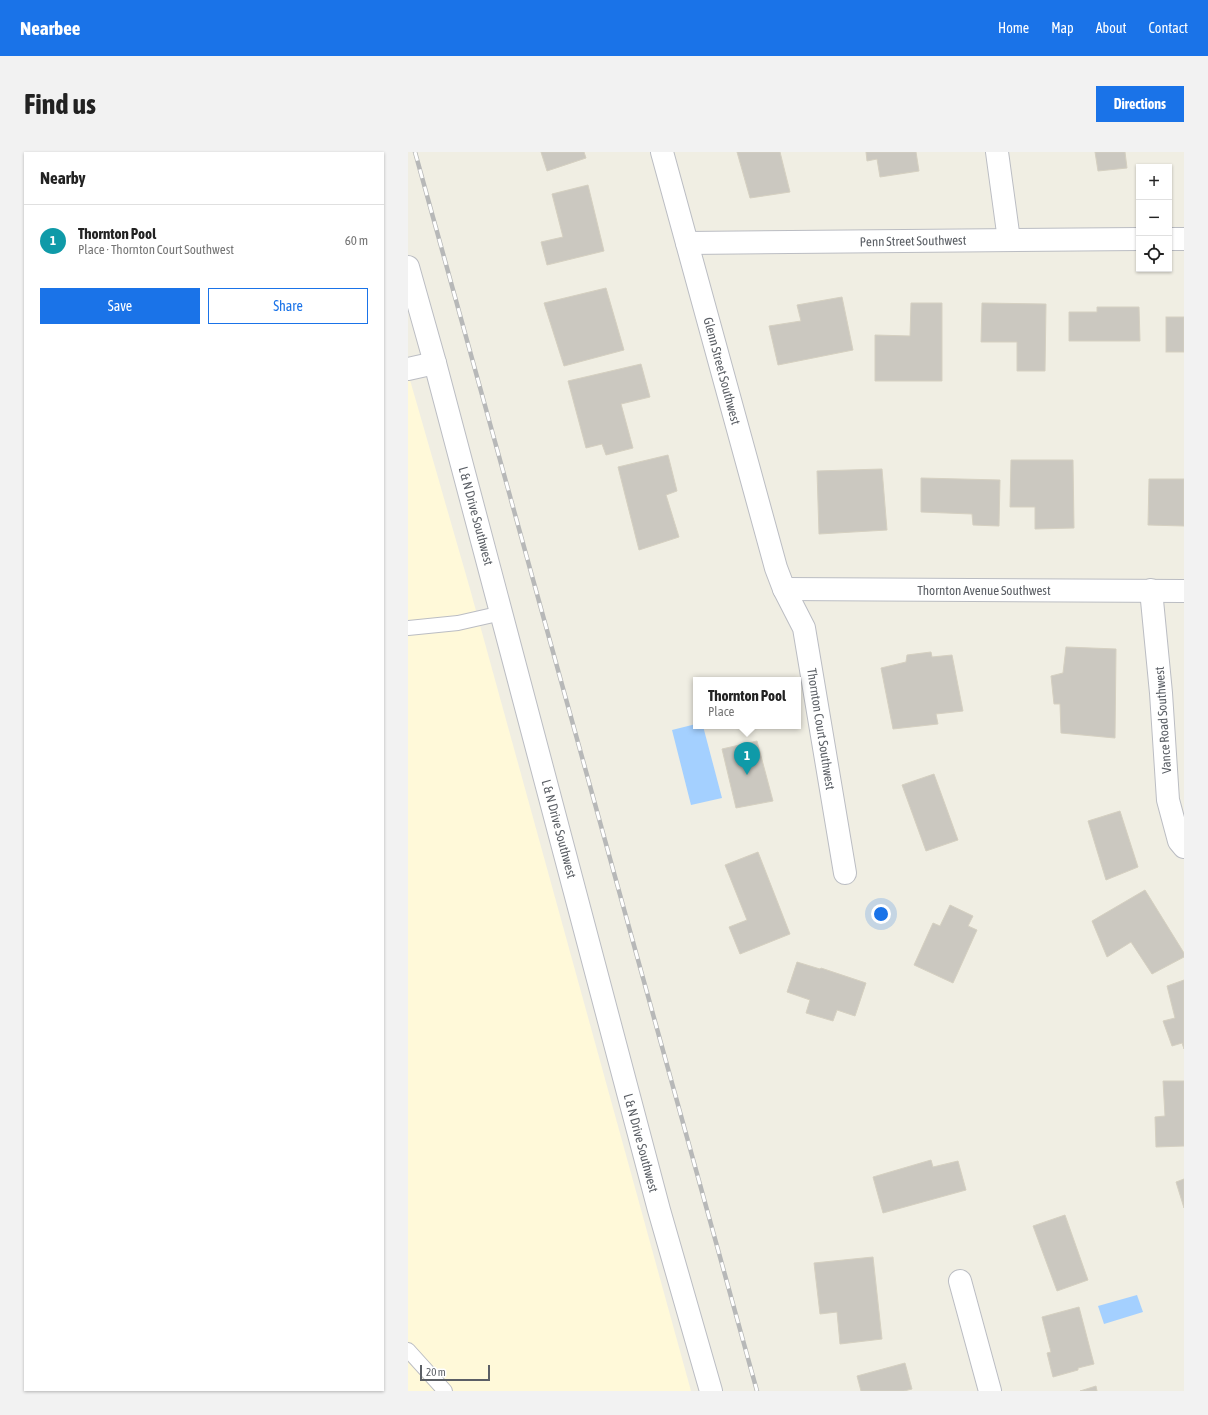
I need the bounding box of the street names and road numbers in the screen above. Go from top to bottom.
street label: Penn Street Southwest [860,233,967,249]
street label: Glenn Street Southwest [700,316,744,427]
street label: L & N Drive Southwest [456,465,496,567]
street label: Thornton Avenue Southwest [917,583,1051,598]
street label: Vance Road Southwest [1152,666,1174,774]
street label: Thornton Court Southwest [804,667,838,791]
street label: L & N Drive Southwest [539,778,579,880]
street label: L & N Drive Southwest [621,1092,661,1194]

